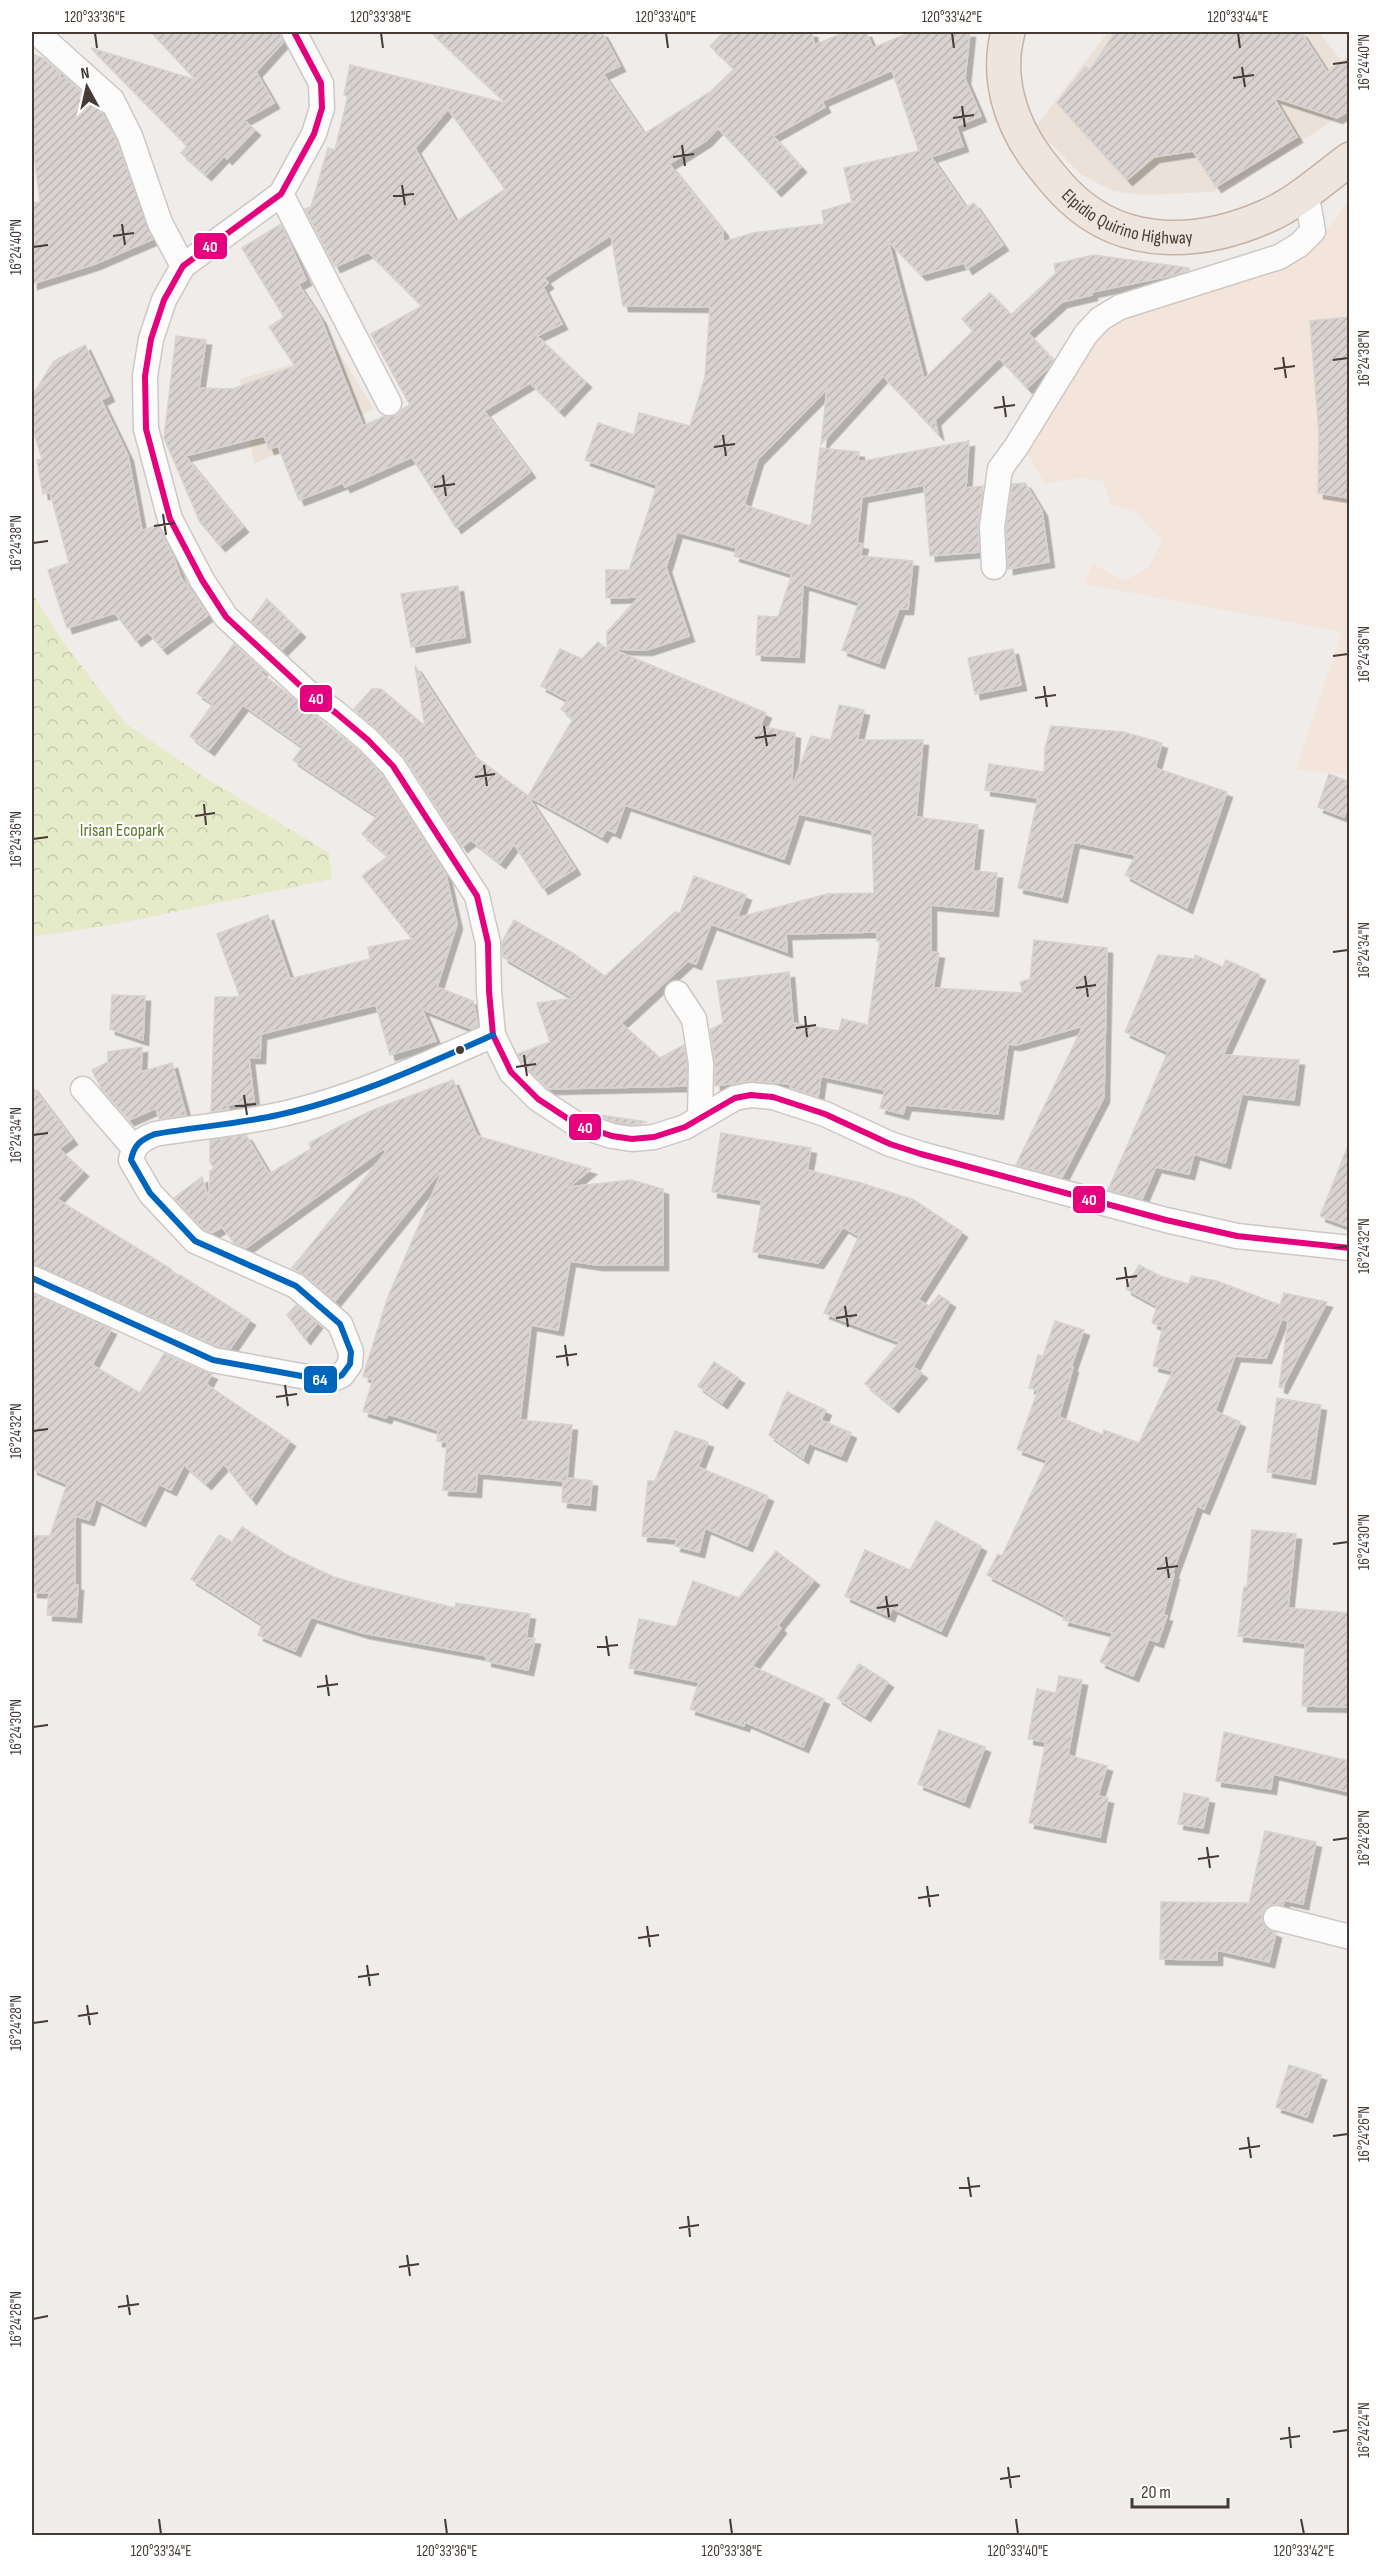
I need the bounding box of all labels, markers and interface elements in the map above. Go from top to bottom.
text: 120°33'36"E [65,8,126,27]
text: 120°33'38"E [351,8,411,27]
text: 120°33'40"E [635,8,697,27]
text: 120°33'42"E [922,8,982,27]
text: 120°33'44"E [1208,8,1268,27]
text: 16°24'40"N [1355,34,1374,90]
north arrow [57,57,117,117]
text: N [80,64,91,84]
street label: Elpidio Quirino Highway [1057,185,1193,248]
text: 16°24'40"N [7,219,26,275]
line badge: 40 [193,232,228,260]
text: 40 [202,238,218,257]
text: 16°24'38"N [1355,330,1374,386]
text: 16°24'38"N [7,515,26,571]
text: 16°24'36"N [1355,626,1374,682]
line badge: 40 [299,684,333,713]
text: 40 [308,690,324,709]
text: 16°24'36"N [7,811,26,867]
park label: Irisan Ecopark [80,820,164,841]
text: 16°24'34"N [1355,922,1374,978]
unlabelled marker [454,1044,466,1056]
text: 16°24'34"N [7,1107,26,1163]
line badge: 40 [568,1113,602,1141]
text: 40 [577,1119,593,1138]
line badge: 40 [1072,1185,1106,1214]
text: 40 [1081,1191,1097,1210]
text: 16°24'32"N [1355,1218,1374,1274]
line badge: 64 [303,1365,338,1394]
text: 64 [312,1371,328,1390]
text: 16°24'32"N [7,1403,26,1459]
text: 16°24'30"N [1355,1514,1374,1570]
text: 16°24'30"N [7,1699,26,1755]
text: 16°24'28"N [1355,1810,1374,1866]
text: 16°24'28"N [7,1995,26,2051]
text: 16°24'26"N [1355,2106,1374,2162]
text: 16°24'26"N [7,2291,26,2347]
text: 16°24'24"N [1355,2402,1374,2458]
scale bar [1132,2471,1228,2509]
text: 20 m [1141,2482,1171,2503]
text: 120°33'34"E [131,2542,191,2561]
text: 120°33'36"E [417,2542,478,2561]
text: 120°33'38"E [702,2542,762,2561]
text: 120°33'40"E [987,2542,1049,2561]
text: 120°33'42"E [1274,2542,1334,2561]

